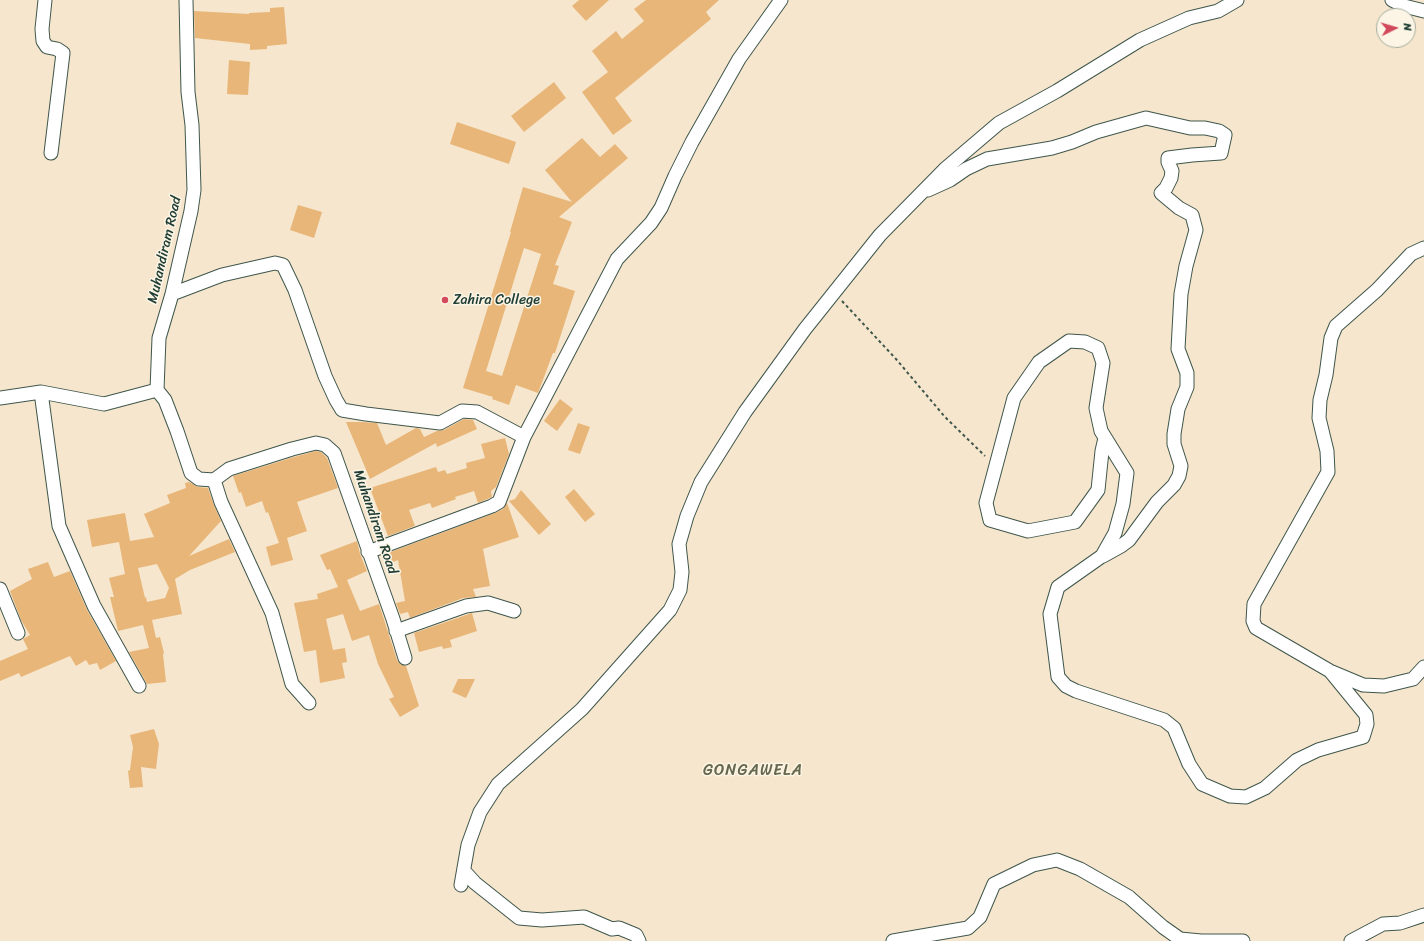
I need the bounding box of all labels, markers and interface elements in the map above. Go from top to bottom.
north arrow [1376,8,1416,48]
text: N [1398,22,1417,32]
street label: Muhandiram Road [145,195,185,305]
place label: Zahira College [453,292,540,308]
marker: Zahira College [440,295,450,305]
street label: Muhandiram Road [349,468,401,576]
district label: GONGAWELA [703,761,803,781]

